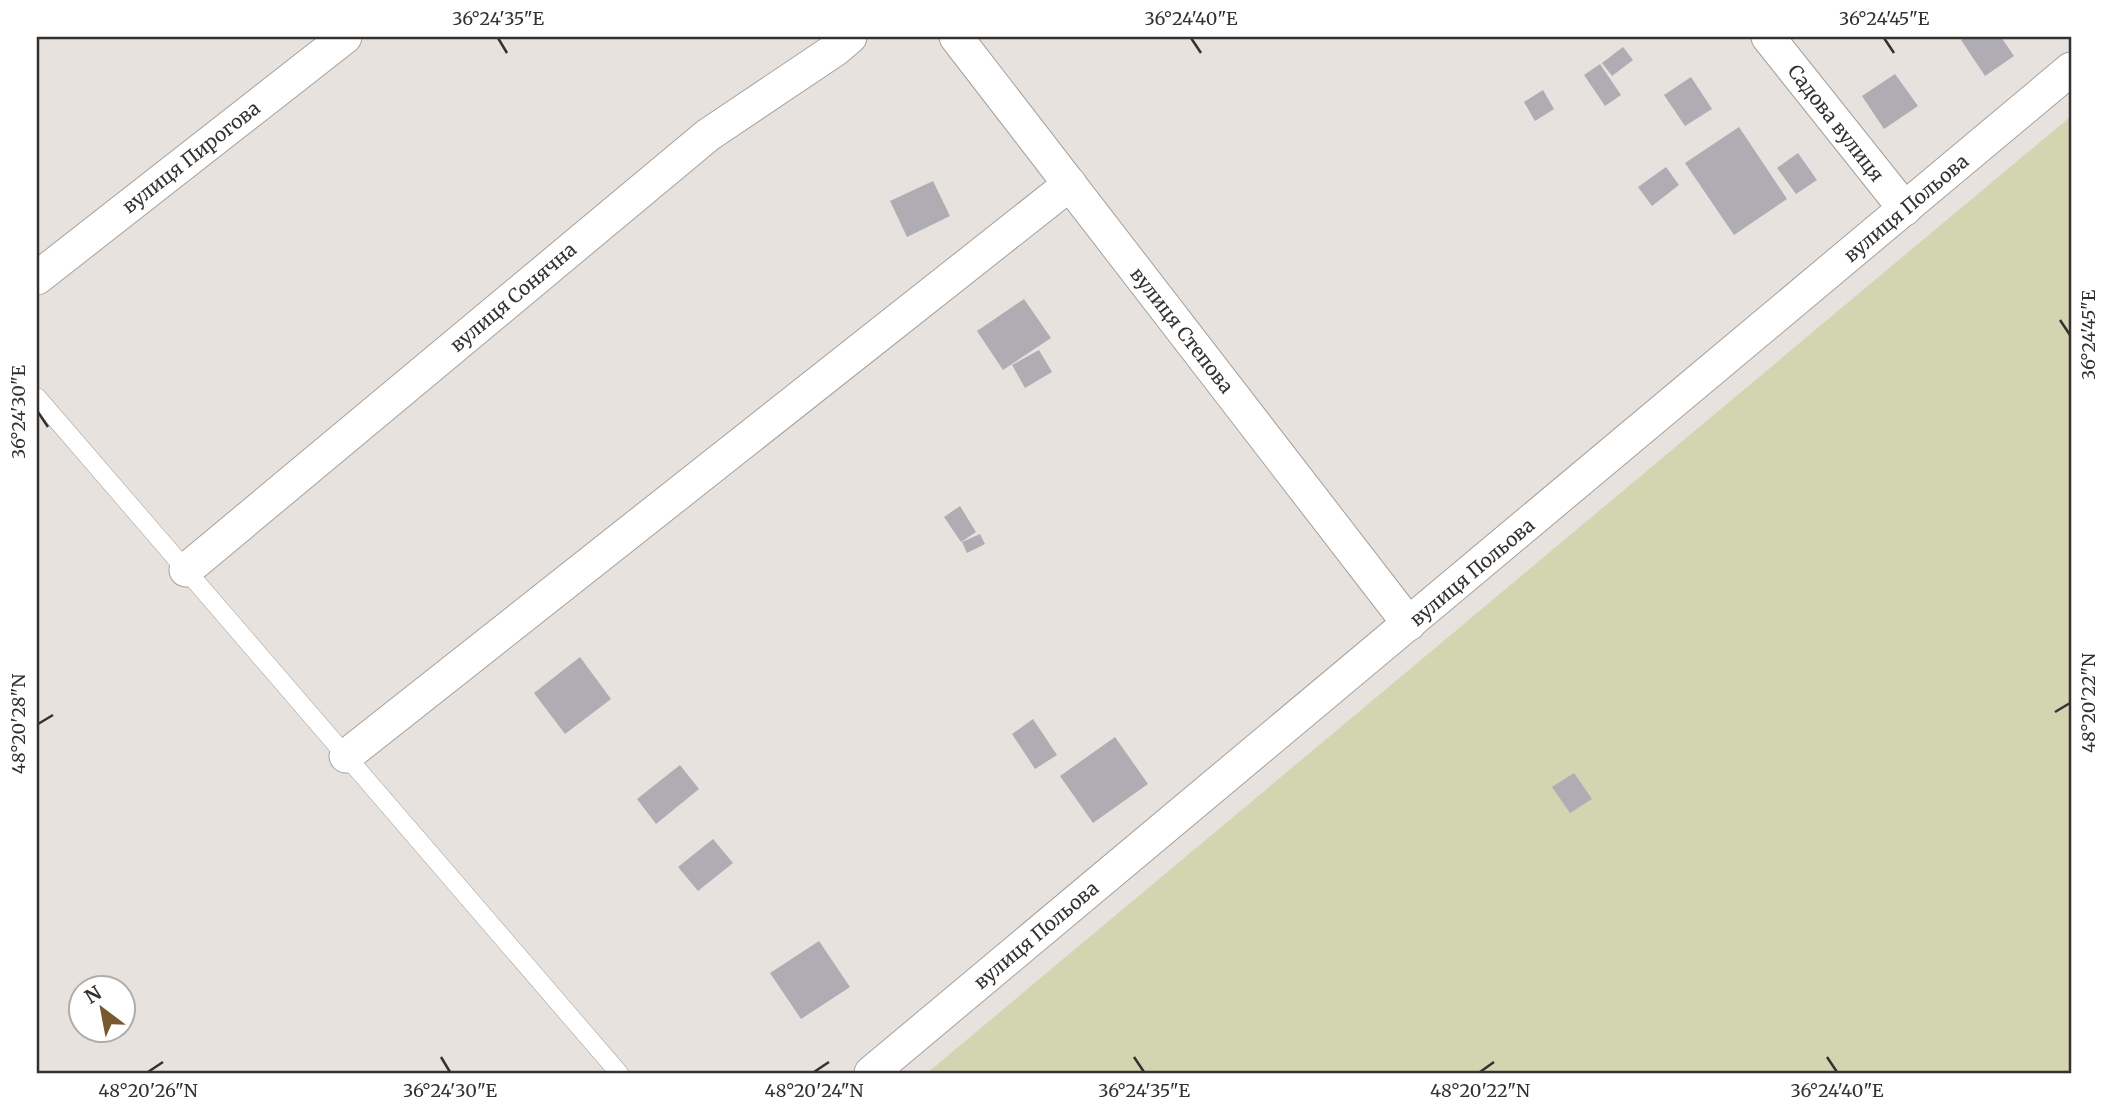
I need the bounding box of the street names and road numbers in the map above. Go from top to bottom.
street label: Садова вулиця [1783,60,1889,186]
street label: вулиця Пирогова [117,96,265,218]
street label: вулиця Польова [1839,149,1973,267]
street label: вулиця Сонячна [445,237,581,357]
street label: вулиця Степова [1125,262,1239,398]
street label: вулиця Польова [1405,513,1539,631]
street label: вулиця Польова [969,876,1103,994]

